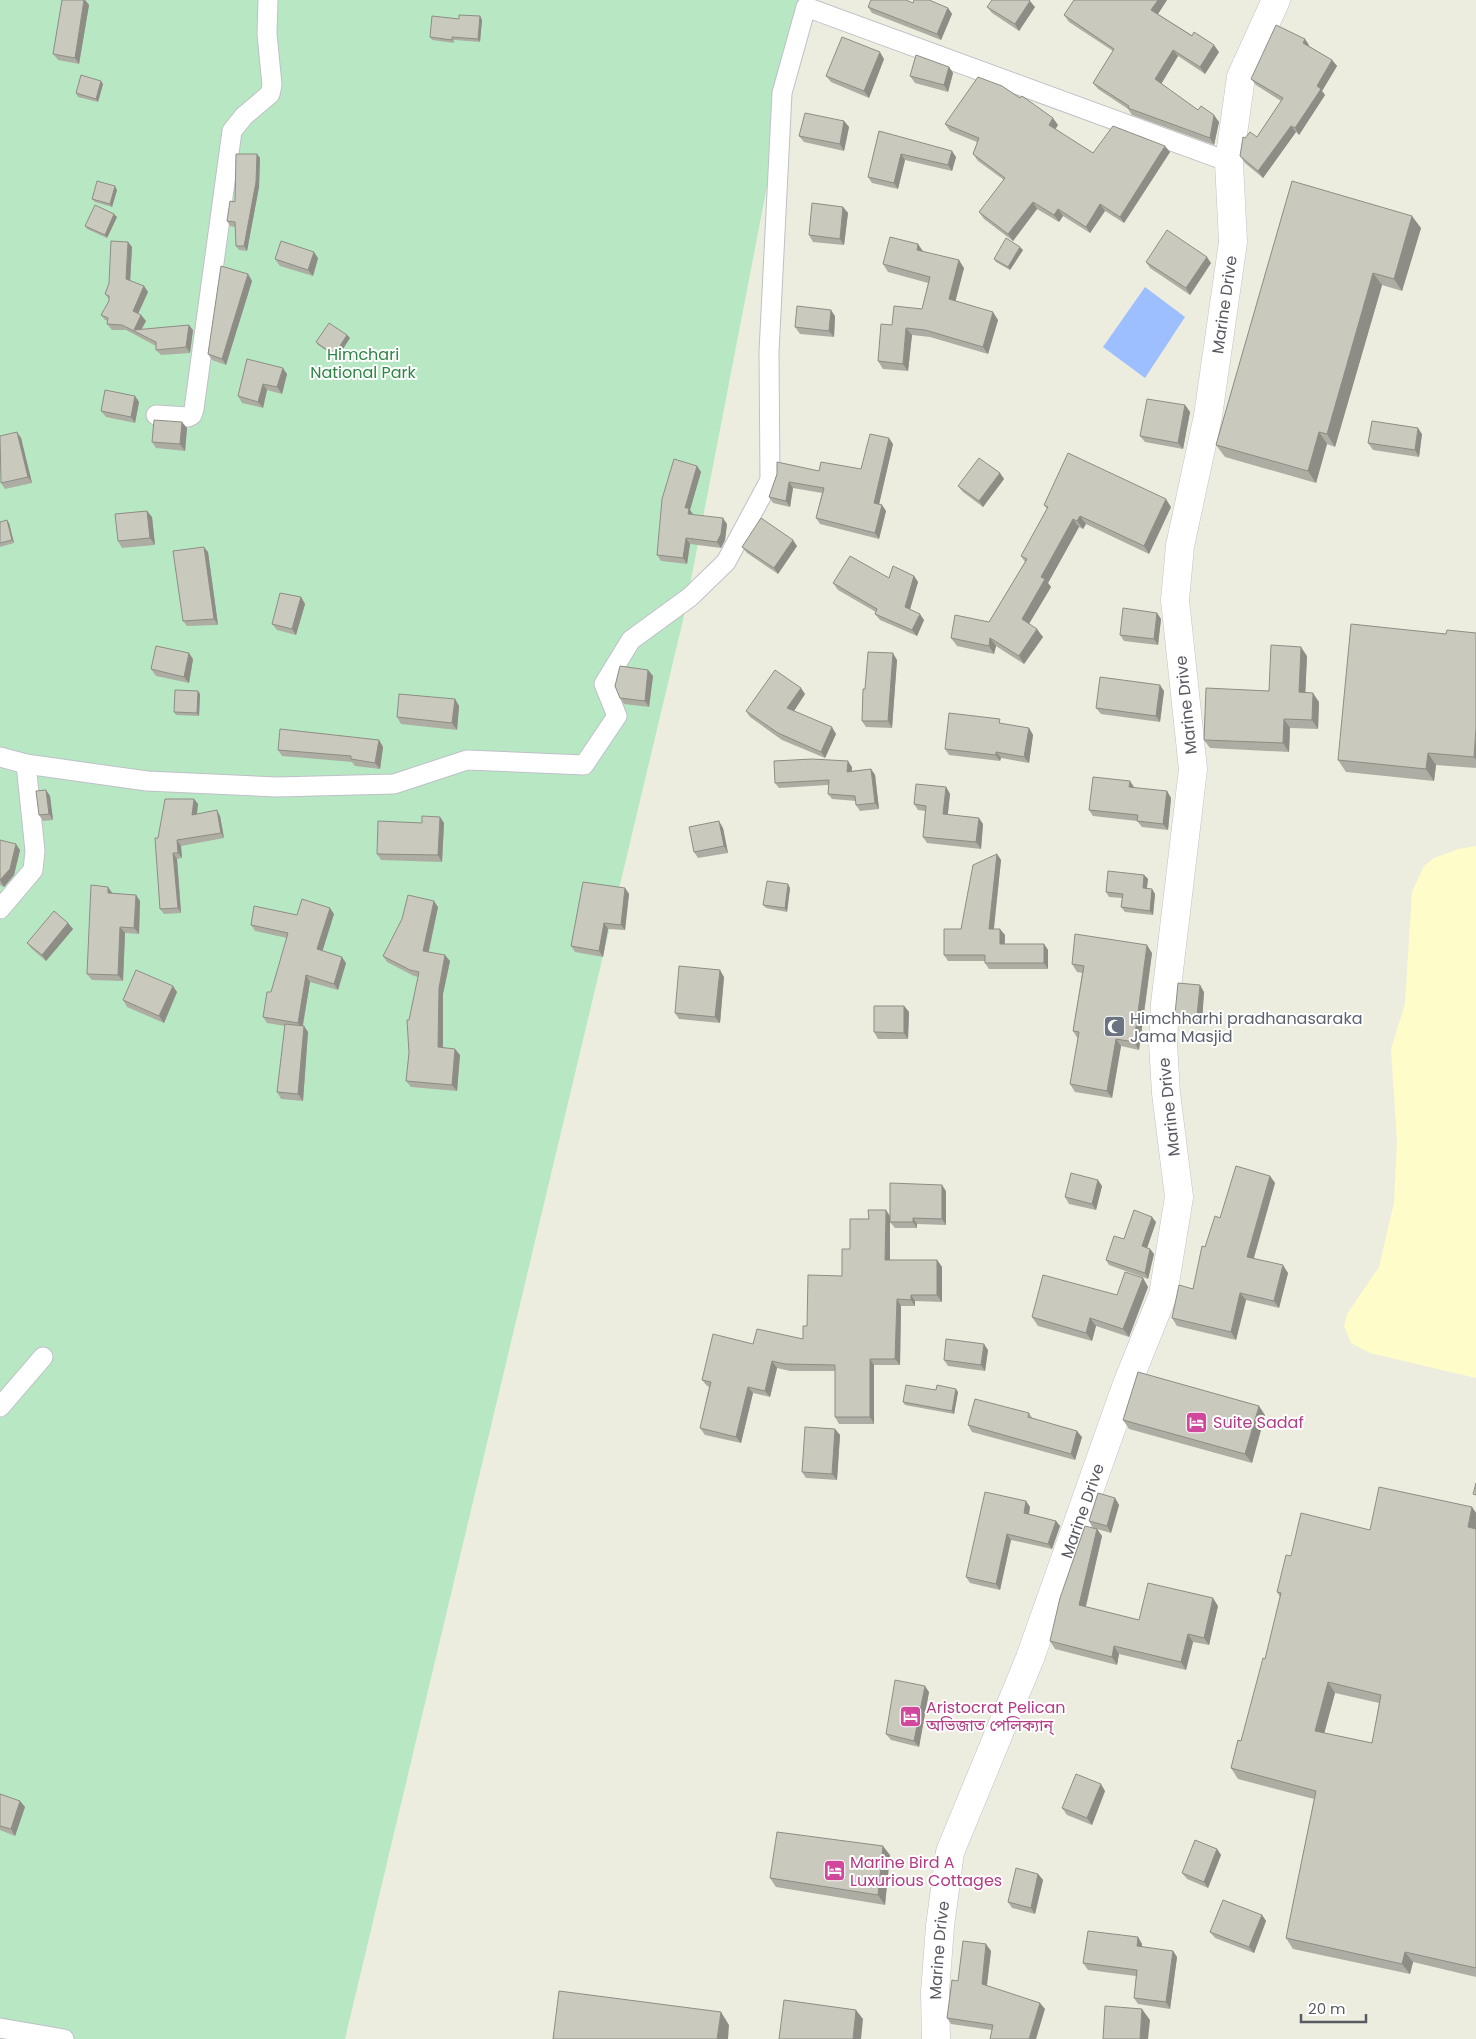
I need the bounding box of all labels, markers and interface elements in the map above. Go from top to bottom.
street label: Marine Drive [1206,254,1242,355]
park label: Himchari National Park [310,343,417,384]
street label: Marine Drive [1169,654,1203,755]
place label: Himchharhi pradhanasaraka Jama Masjid [1130,1007,1362,1048]
mosque icon: Himchharhi pradhanasaraka Jama Masjid [1102,1015,1126,1039]
street label: Marine Drive [1152,1056,1186,1157]
hotel icon: Suite Sadaf [1185,1410,1209,1434]
place label: Suite Sadaf [1213,1411,1304,1434]
street label: Marine Drive [1055,1460,1110,1561]
place label: Aristocrat Pelican অভিজাত পেলিক্যান্ [925,1696,1066,1737]
hotel icon: Aristocrat Pelican অভিজাত পেলিক্যান্ [898,1704,922,1728]
place label: Marine Bird A Luxurious Cottages [850,1851,1002,1892]
hotel icon: Marine Bird A Luxurious Cottages [822,1859,846,1883]
street label: Marine Drive [923,1899,955,2000]
scale bar [1301,1992,1366,2024]
text: 20 m [1308,1998,1346,2019]

